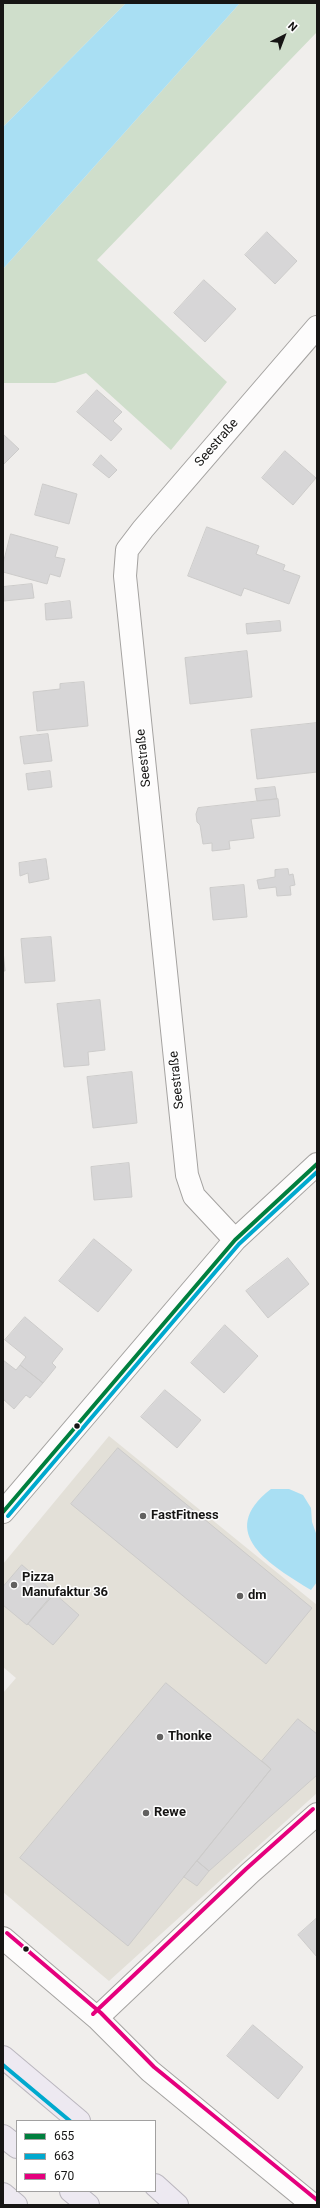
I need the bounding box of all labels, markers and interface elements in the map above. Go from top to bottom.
north arrow [264,16,304,56]
text: N [285,19,300,34]
street label: Seestraße [192,416,242,470]
street label: Seestraße [133,728,155,788]
street label: Seestraße [166,1050,188,1110]
unlabelled marker [72,1421,82,1431]
place label: FastFitness [151,1508,219,1524]
marker: FastFitness [138,1511,148,1521]
place label: Pizza Manufaktur 36 [22,1570,108,1601]
marker: Pizza Manufaktur 36 [9,1580,19,1590]
place label: dm [248,1588,267,1604]
marker: dm [235,1591,245,1601]
place label: Thonke [168,1729,212,1745]
marker: Thonke [155,1732,165,1742]
place label: Rewe [154,1805,186,1821]
marker: Rewe [141,1808,151,1818]
unlabelled marker [21,1944,31,1954]
legend [16,2120,156,2192]
text: 655 [54,2129,74,2143]
text: 663 [54,2149,74,2163]
text: 670 [54,2169,74,2183]

